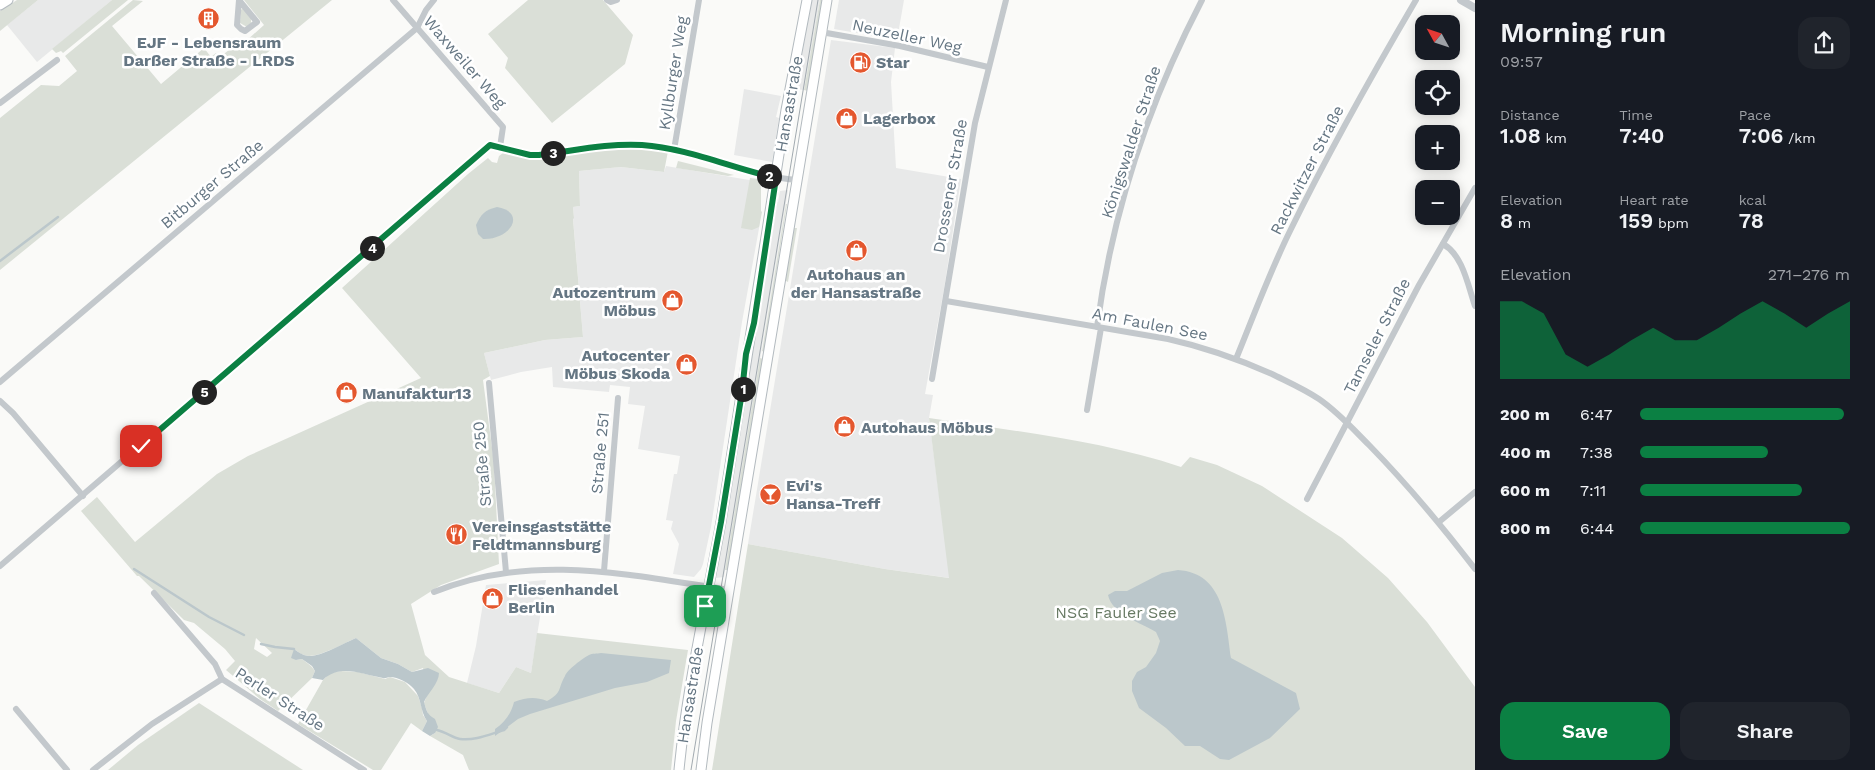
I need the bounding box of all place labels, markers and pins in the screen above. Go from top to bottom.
building icon: EJF - Lebensraum Darßer Straße - LRDS [197,6,221,30]
place label: EJF - Lebensraum Darßer Straße - LRDS [123,33,295,70]
fuel station icon: Star [848,50,872,74]
place label: Star [876,53,910,72]
shop icon: Lagerbox [835,106,859,130]
place label: Lagerbox [863,109,936,128]
pin: 3 [540,140,566,166]
pin: 2 [756,164,782,188]
pin: 4 [360,236,384,260]
shop icon: Autohaus an der Hansastraße [844,238,868,262]
place label: Autohaus an der Hansastraße [791,265,921,302]
place label: Autozentrum Möbus [553,283,656,320]
shop icon: Autozentrum Möbus [660,289,684,313]
place label: Autocenter Möbus Skoda [564,346,671,383]
shop icon: Autocenter Möbus Skoda [674,352,698,376]
pin: 1 [730,376,756,402]
pin: 5 [192,380,216,404]
shop icon: Manufaktur13 [334,381,358,405]
place label: Manufaktur13 [362,384,471,403]
shop icon: Autohaus Möbus [833,415,857,439]
place label: Autohaus Möbus [861,418,993,437]
pin [120,425,162,467]
place label: Evi's Hansa-Treff [786,476,881,513]
bar icon: Evi's Hansa-Treff [758,482,782,506]
place label: Vereinsgaststätte Feldtmannsburg [472,517,611,554]
restaurant icon: Vereinsgaststätte Feldtmannsburg [444,523,468,547]
place label: Fliesenhandel Berlin [508,580,619,617]
pin [684,585,726,627]
shop icon: Fliesenhandel Berlin [480,586,504,610]

